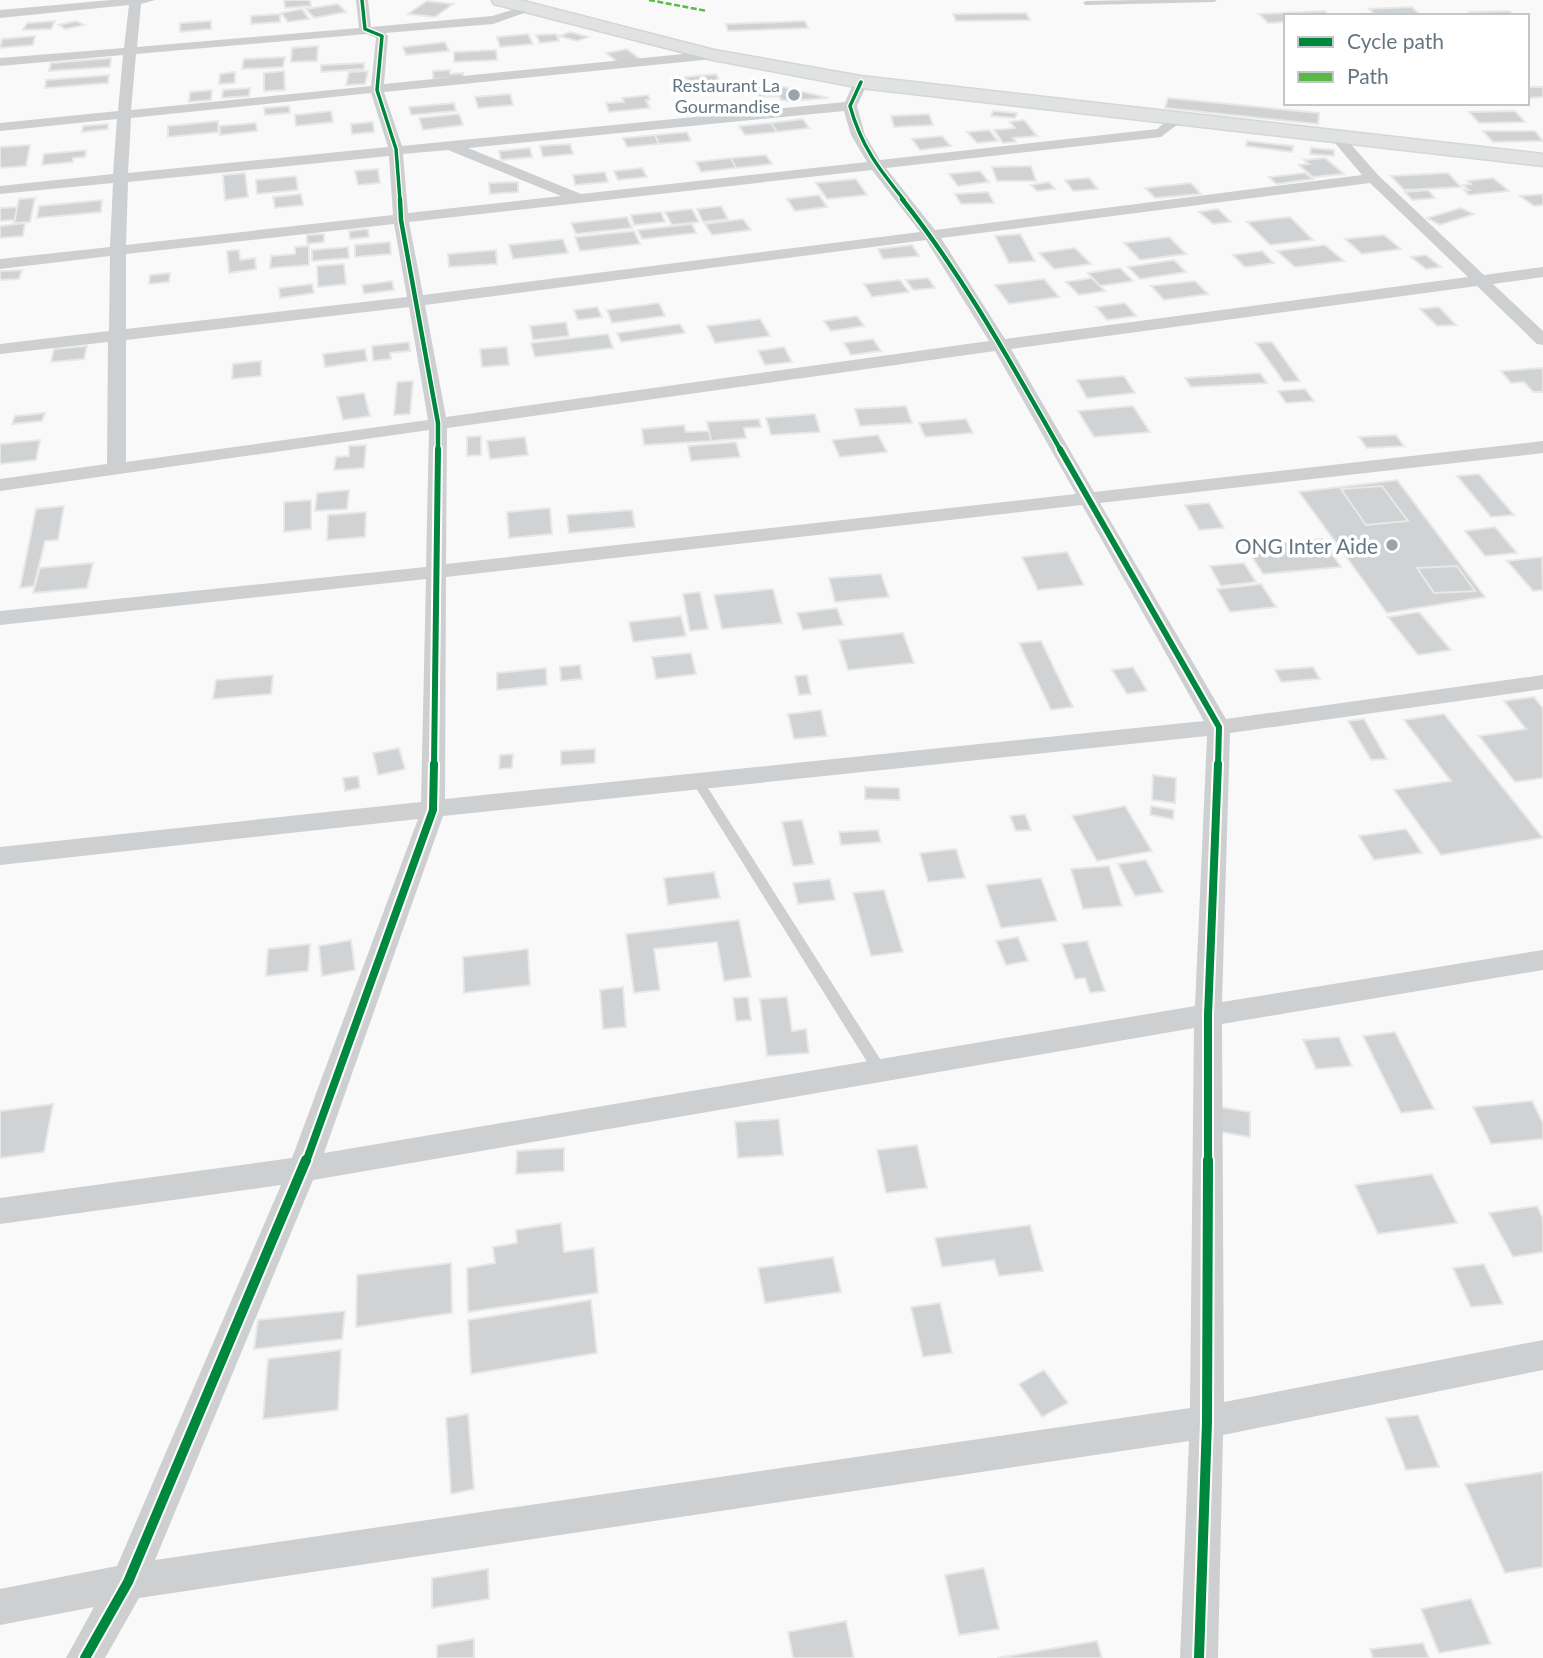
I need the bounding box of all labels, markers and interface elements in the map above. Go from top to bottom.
legend [1284,14,1529,105]
text: Cycle path [1347,28,1444,53]
text: Path [1347,63,1389,88]
place label: Restaurant La Gourmandise [672,74,780,117]
marker: Restaurant La Gourmandise [786,87,802,103]
place label: ONG Inter Aide [1235,533,1378,558]
marker: ONG Inter Aide [1384,537,1400,553]

